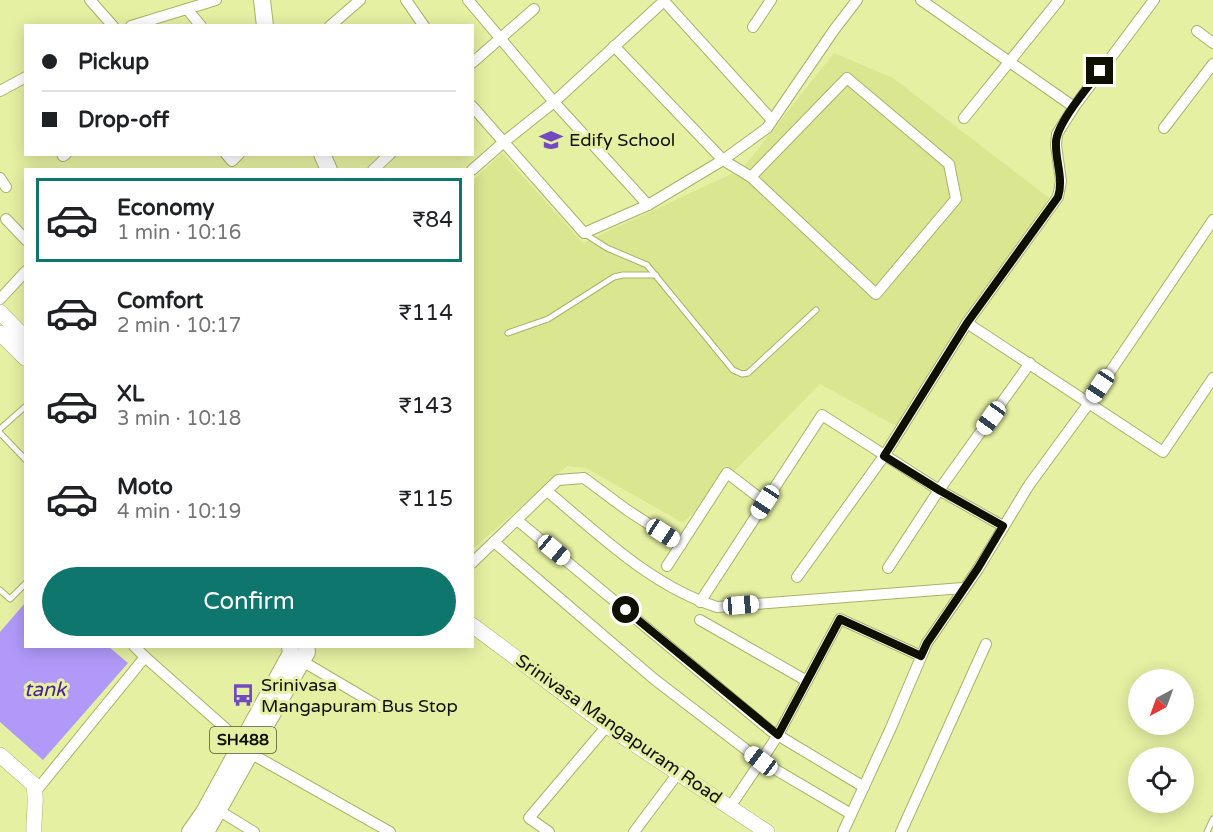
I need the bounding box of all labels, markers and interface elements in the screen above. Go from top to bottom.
text: Pickup [78,49,149,75]
route end [1086,57,1113,84]
text: Drop-off [78,107,169,133]
school or university icon: Edify School [538,127,564,153]
place label: Edify School [569,129,675,151]
icon: car [45,193,99,247]
text: Economy [117,195,214,221]
text: ₹84 [412,207,453,233]
text: 1 min · 10:16 [117,221,241,245]
icon: car [45,286,99,340]
text: Comfort [117,288,203,314]
text: ₹114 [399,300,453,326]
text: 2 min · 10:17 [117,314,241,338]
car [1082,366,1118,406]
icon: car [45,379,99,433]
text: XL [117,381,144,407]
text: ₹143 [399,393,453,419]
car [973,398,1009,438]
text: 3 min · 10:18 [117,407,241,431]
icon: car [45,472,99,526]
text: Moto [117,474,173,500]
car [748,482,782,522]
text: ₹115 [399,486,453,512]
text: 4 min · 10:19 [117,500,241,524]
car [643,516,683,550]
car [534,532,574,568]
button: Confirm [42,567,456,636]
car [722,594,760,616]
route start [612,596,639,623]
street label: Srinivasa Mangapuram Road [512,649,726,809]
north arrow [1128,669,1194,735]
map controls [1128,669,1194,813]
place label: Srinivasa Mangapuram Bus Stop [261,674,458,717]
water label: tank [24,678,68,702]
bus stop icon: Srinivasa Mangapuram Bus Stop [230,682,256,708]
road number: SH488 [210,727,276,753]
car [741,743,781,779]
button: locate [1128,747,1194,813]

